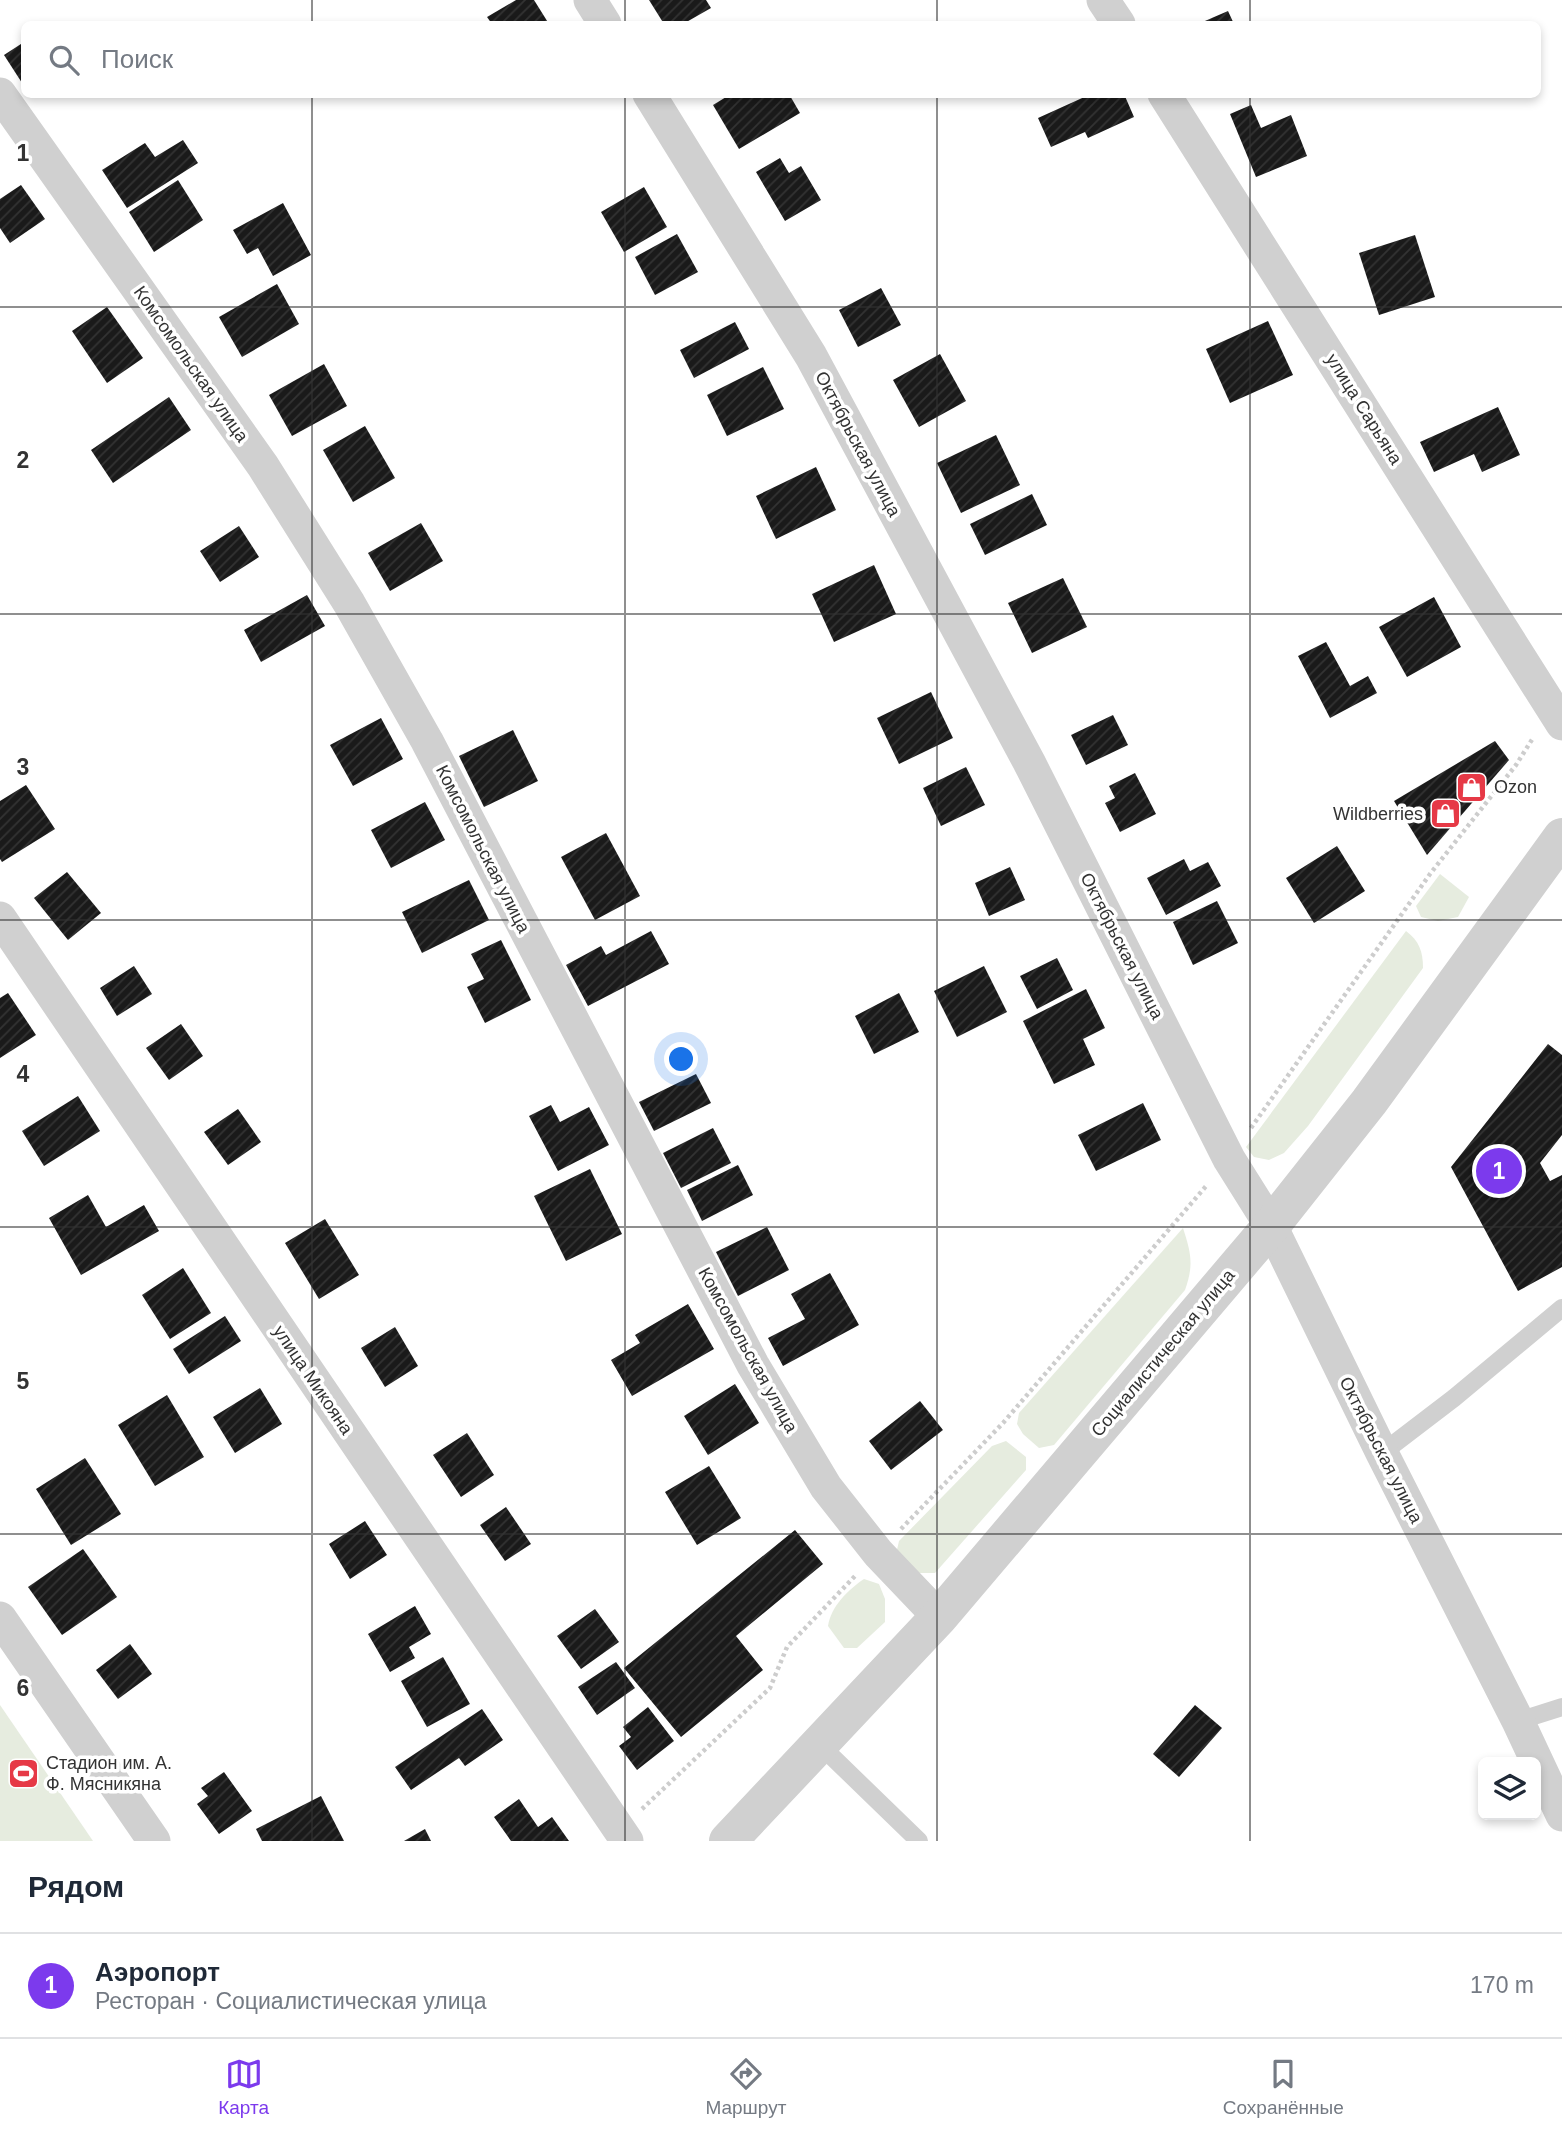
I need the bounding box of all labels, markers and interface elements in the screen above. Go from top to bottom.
search box [21,21,1541,98]
icon: search [45,41,83,79]
text: Поиск [101,44,173,74]
text: 1 [17,140,30,166]
street label: Комсомольская улица [130,282,253,447]
street label: улица Сарьяна [1322,350,1407,469]
street label: Октябрьская улица [811,368,905,521]
text: 2 [17,447,29,473]
text: 3 [17,754,29,780]
street label: Комсомольская улица [432,762,534,937]
shop icon: Ozon [1454,770,1488,804]
place label: Ozon [1494,777,1537,797]
shop icon: Wildberries [1429,797,1463,831]
place label: Wildberries [1333,804,1423,824]
street label: Октябрьская улица [1076,870,1168,1023]
your location [664,1042,698,1076]
text: 4 [17,1061,30,1087]
pin: 1 [1476,1145,1522,1197]
street label: Комсомольская улица [694,1264,802,1437]
street label: Социалистическая улица [1087,1265,1239,1441]
street label: улица Микояна [269,1322,357,1439]
text: 5 [17,1368,30,1394]
street label: Октябрьская улица [1335,1374,1427,1527]
text: 6 [17,1675,29,1701]
place label: Стадион им. А. Ф. Мясникяна [46,1753,172,1794]
sports icon: Стадион им. А. Ф. Мясникяна [6,1756,40,1790]
map controls [1478,1757,1541,1820]
button: layers [1478,1757,1541,1820]
text: Рядом [28,1870,124,1903]
text: Аэропорт [95,1957,220,1987]
text: 1 [45,1972,57,1998]
text: 170 m [1470,1972,1534,1998]
text: Ресторан · Социалистическая улица [95,1988,486,2014]
tab: Карта [218,2055,269,2119]
tab: Маршрут [705,2055,786,2119]
tab: Сохранённые [1223,2055,1344,2119]

